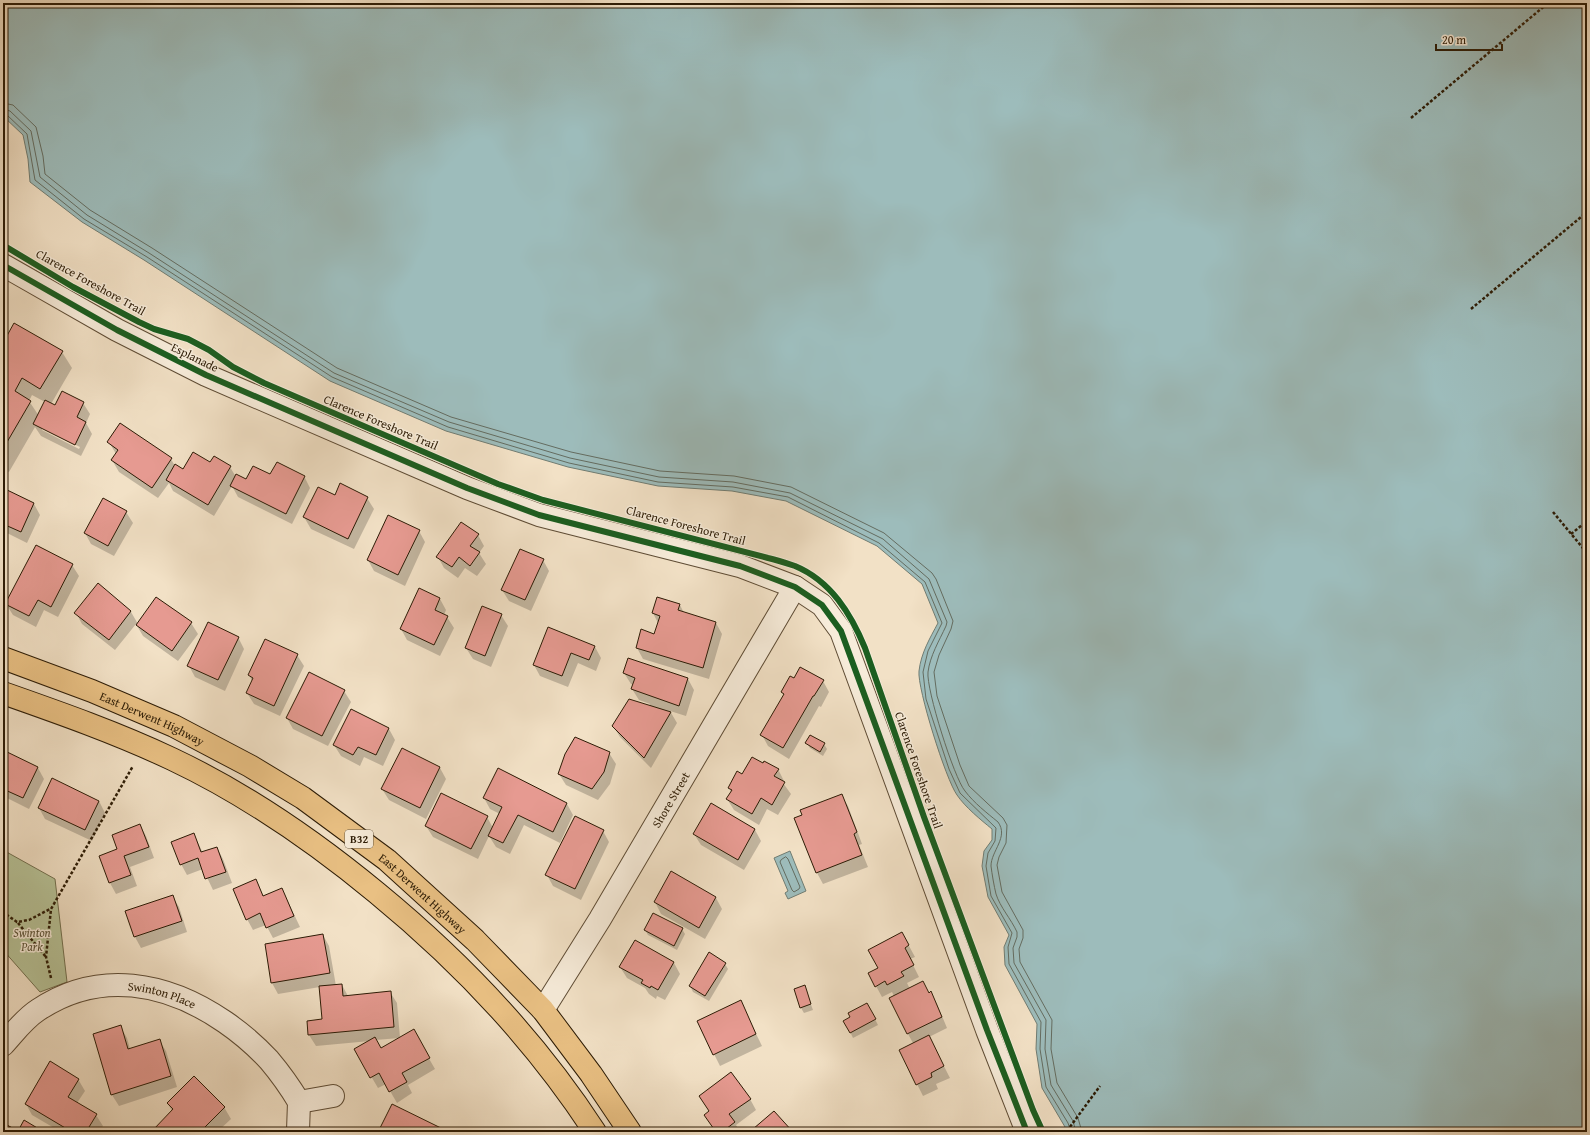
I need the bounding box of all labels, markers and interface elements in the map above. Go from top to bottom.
scale bar [1436,26,1502,52]
text: 20 m [1442,31,1466,48]
street label: Clarence Foreshore Trail [33,245,149,320]
street label: Esplanade [168,338,222,376]
street label: Clarence Foreshore Trail [321,390,441,454]
street label: Clarence Foreshore Trail [624,501,748,549]
street label: East Derwent Highway [97,687,208,749]
street label: Clarence Foreshore Trail [891,709,947,831]
street label: Shore Street [647,768,694,831]
road number: B32 [345,830,373,848]
street label: East Derwent Highway [376,849,471,937]
park label: Swinton Park [13,924,51,955]
street label: Swinton Place [127,977,200,1012]

